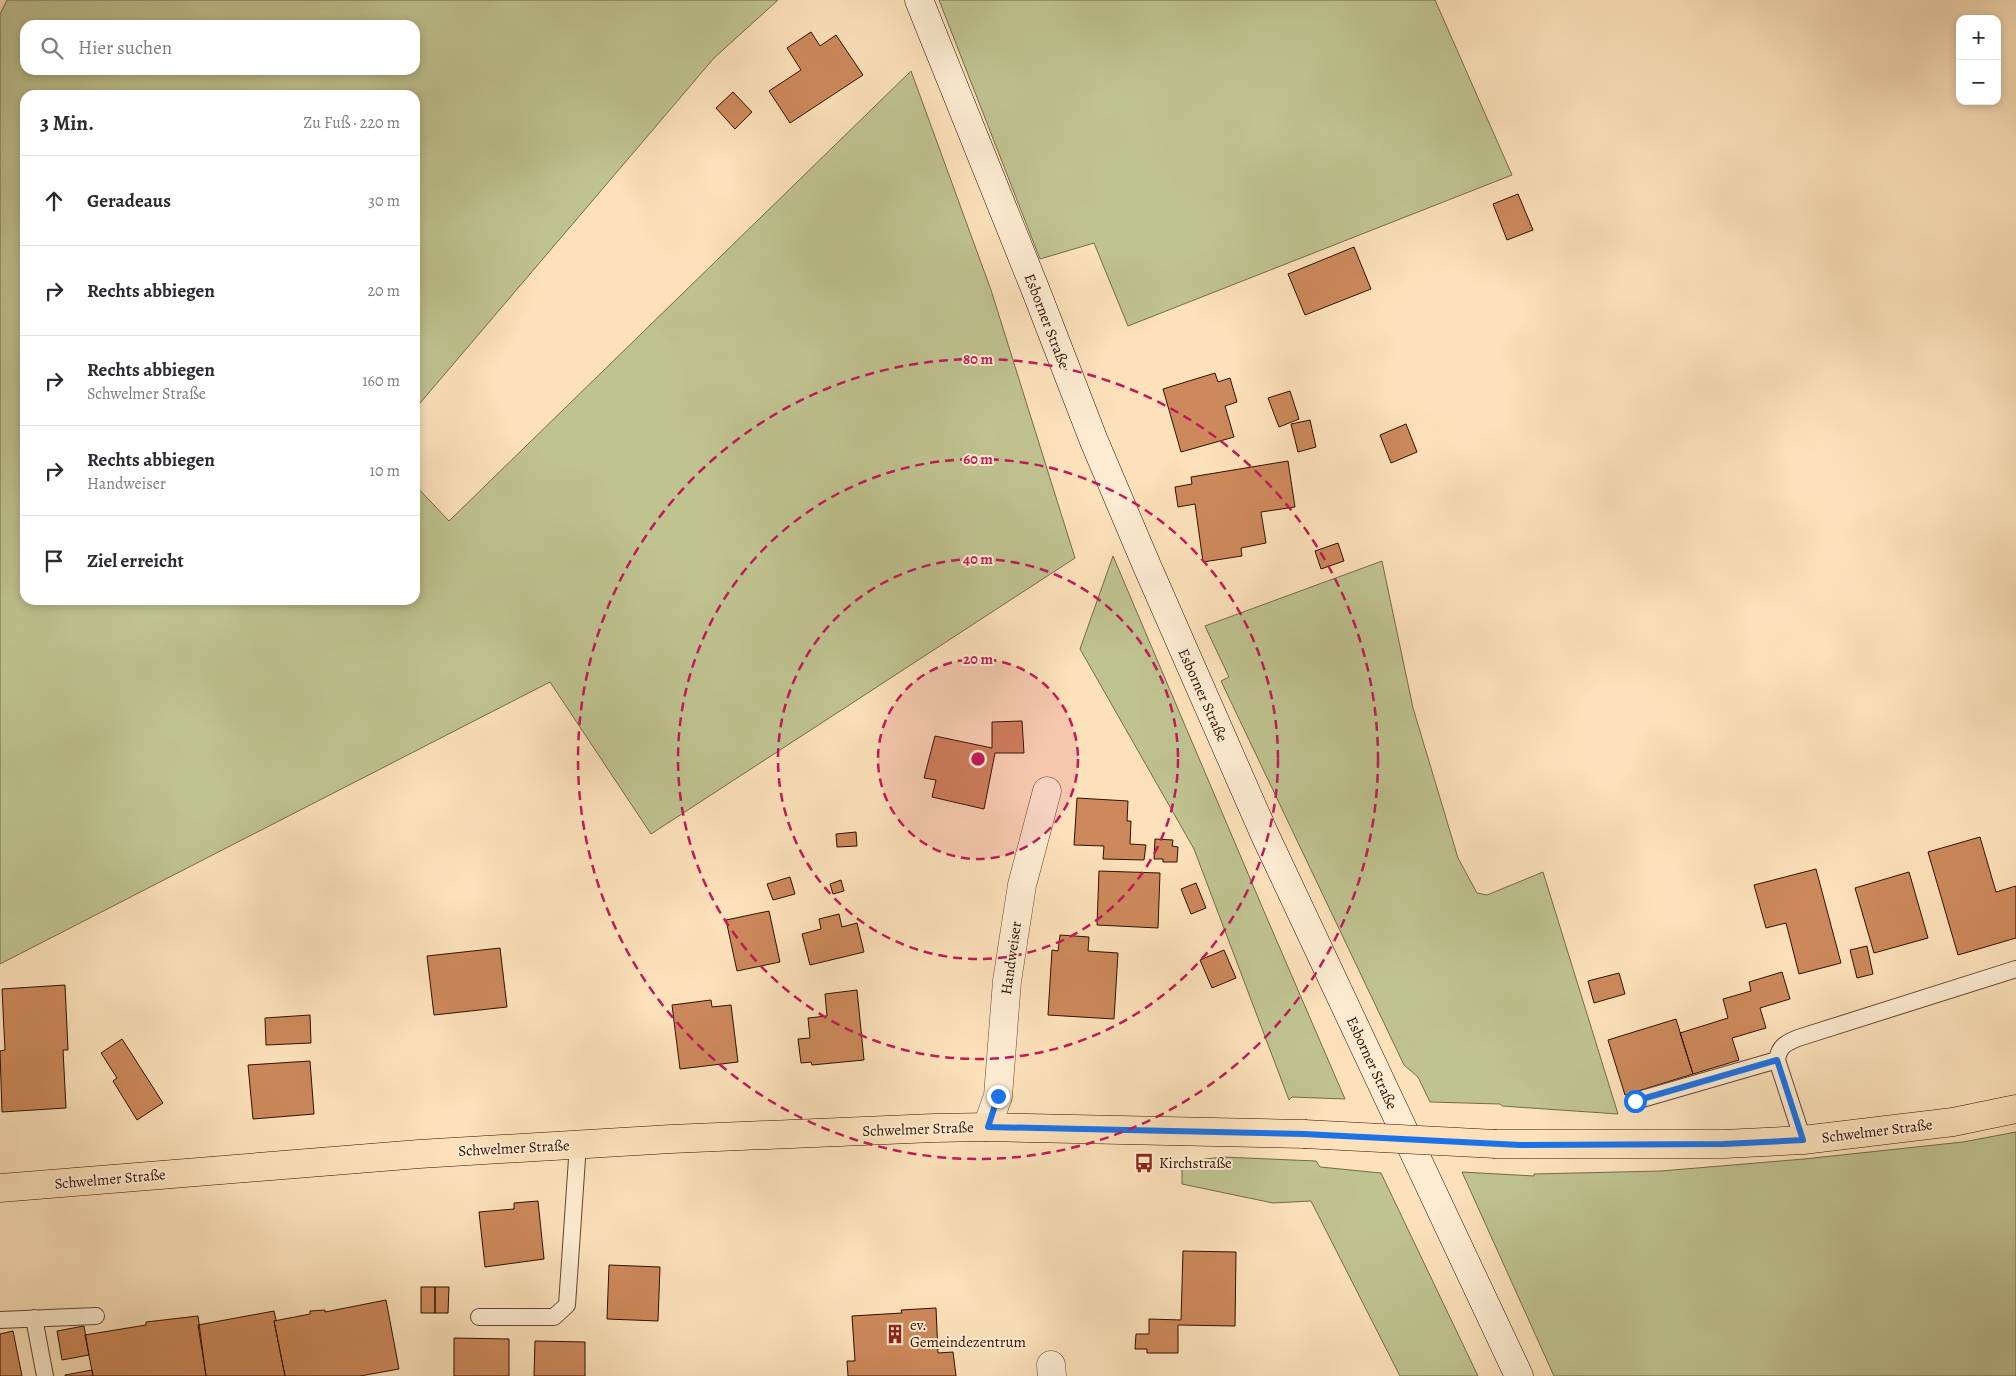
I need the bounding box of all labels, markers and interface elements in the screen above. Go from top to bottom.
map controls [1956,15,2001,105]
button: + [1956,15,2001,60]
search box [20,20,420,75]
icon: search [38,34,66,62]
text: Hier suchen [78,35,172,61]
button: − [1956,60,2001,105]
text: 3 Min. [40,109,94,137]
text: Zu Fuß · 220 m [303,112,400,134]
icon: ahead [40,187,68,215]
text: Geradeaus [87,188,171,214]
text: 30 m [368,190,400,212]
street label: Esborner Straße [1020,271,1074,372]
icon: right [40,277,68,305]
text: Rechts abbiegen [87,278,215,304]
text: 20 m [367,280,400,302]
text: 80 m [963,349,993,369]
text: Rechts abbiegen [87,357,215,383]
icon: right [40,367,68,395]
text: 160 m [362,370,400,392]
text: Schwelmer Straße [87,383,206,405]
text: Rechts abbiegen [87,447,215,473]
text: 60 m [963,449,993,469]
icon: right [40,457,68,485]
text: 10 m [370,460,400,482]
text: Handweiser [87,473,166,495]
icon: arrive [40,547,68,575]
text: Ziel erreicht [87,548,184,574]
text: 40 m [963,549,993,569]
street label: Esborner Straße [1173,645,1233,745]
text: 20 m [963,649,993,669]
centre of rings [969,750,987,768]
street label: Handweiser [996,920,1026,996]
street label: Esborner Straße [1342,1013,1402,1113]
route end [987,1085,1010,1108]
route start [1624,1090,1647,1113]
street label: Schwelmer Straße [1820,1114,1934,1148]
street label: Schwelmer Straße [862,1117,974,1141]
street label: Schwelmer Straße [458,1135,570,1161]
bus stop icon: Kirchstraße [1133,1152,1155,1174]
place label: Kirchstraße [1159,1153,1232,1173]
street label: Schwelmer Straße [54,1164,167,1194]
place label: ev. Gemeindezentrum [910,1315,1027,1352]
building icon: ev. Gemeindezentrum [884,1323,906,1345]

